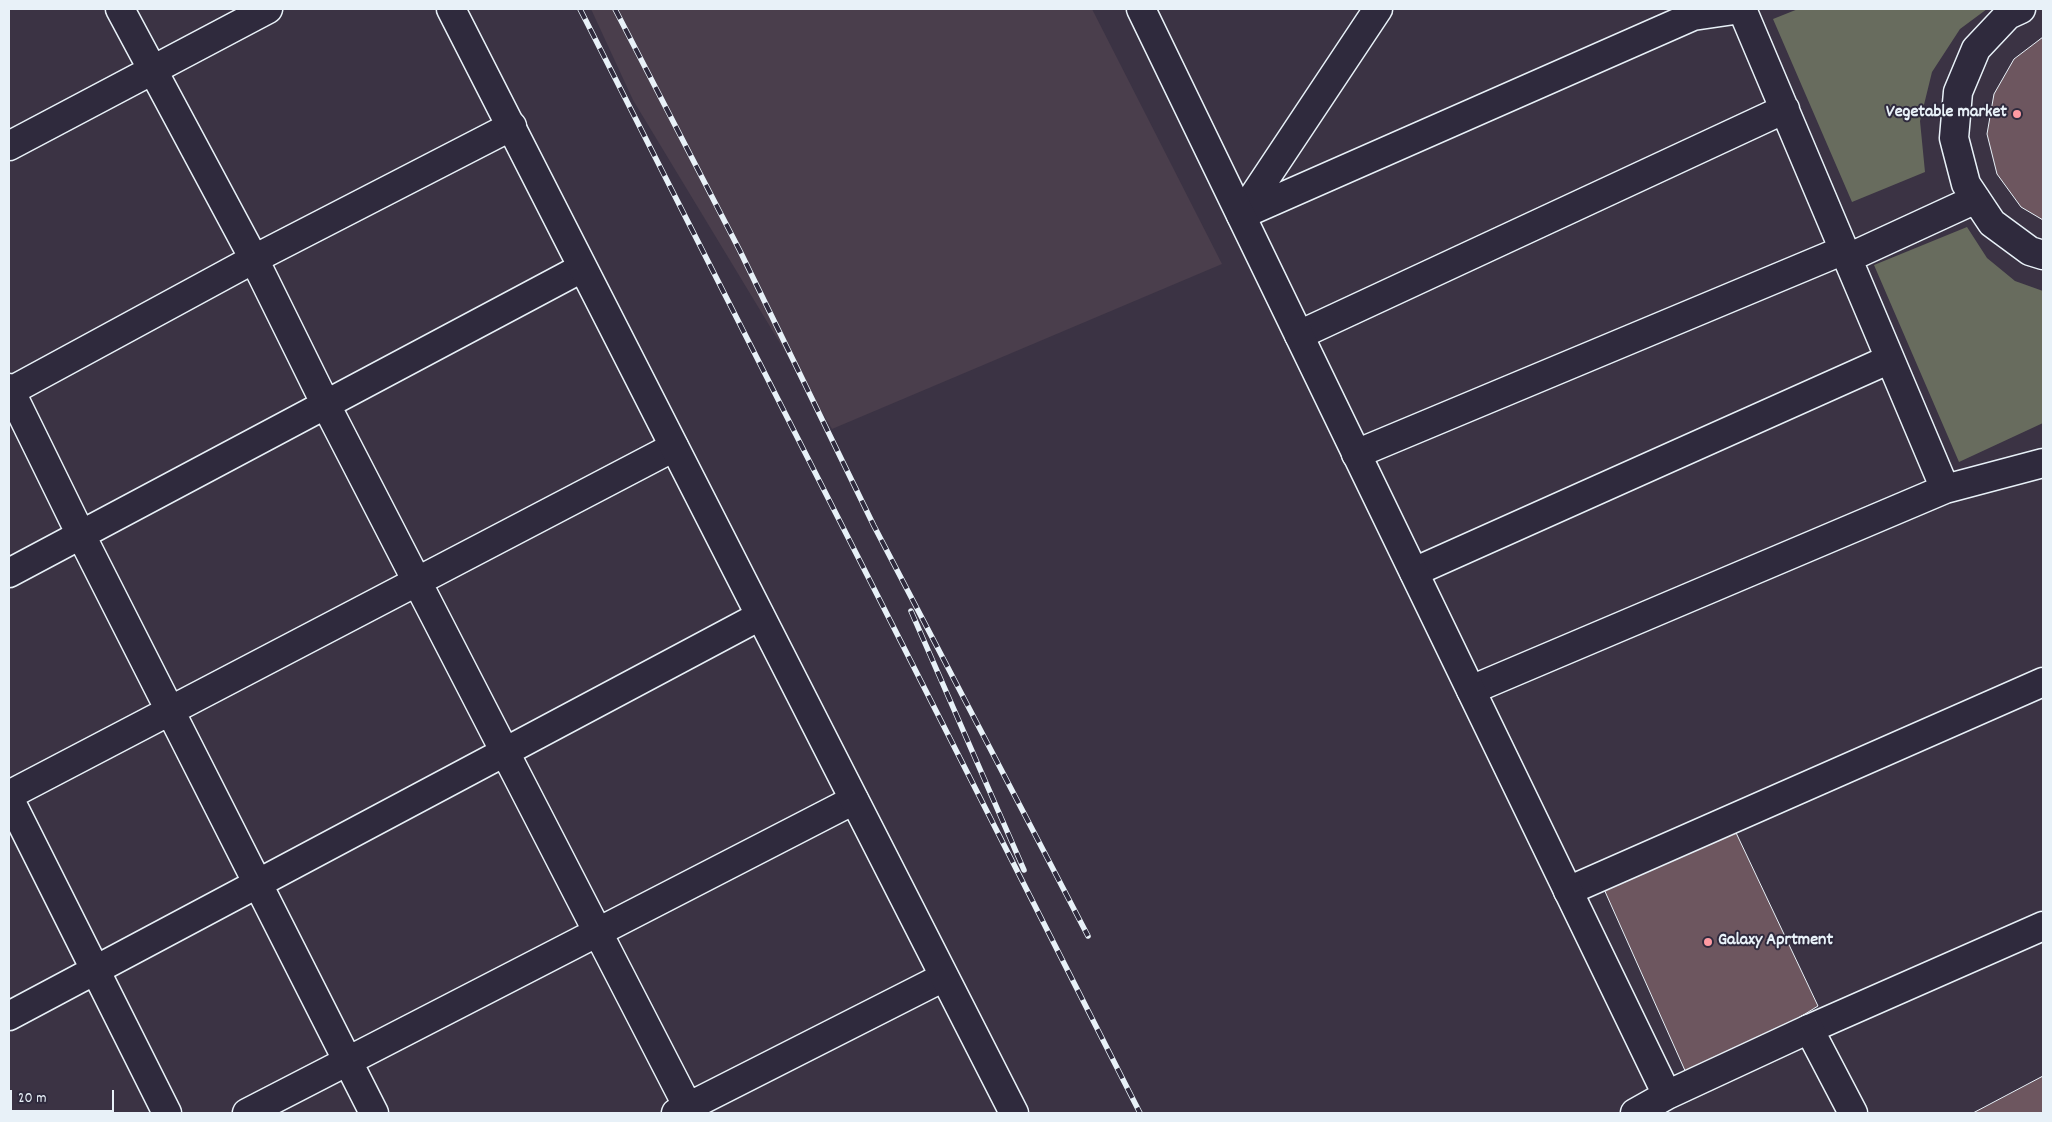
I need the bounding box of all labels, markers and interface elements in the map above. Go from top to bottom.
place label: Vegetable market [1886,103,2007,125]
marker: Vegetable market [2011,108,2023,120]
place label: Galaxy Aprtment [1718,931,1833,953]
marker: Galaxy Aprtment [1702,936,1714,948]
scale bar [12,1080,116,1112]
text: 20 m [18,1088,46,1110]

